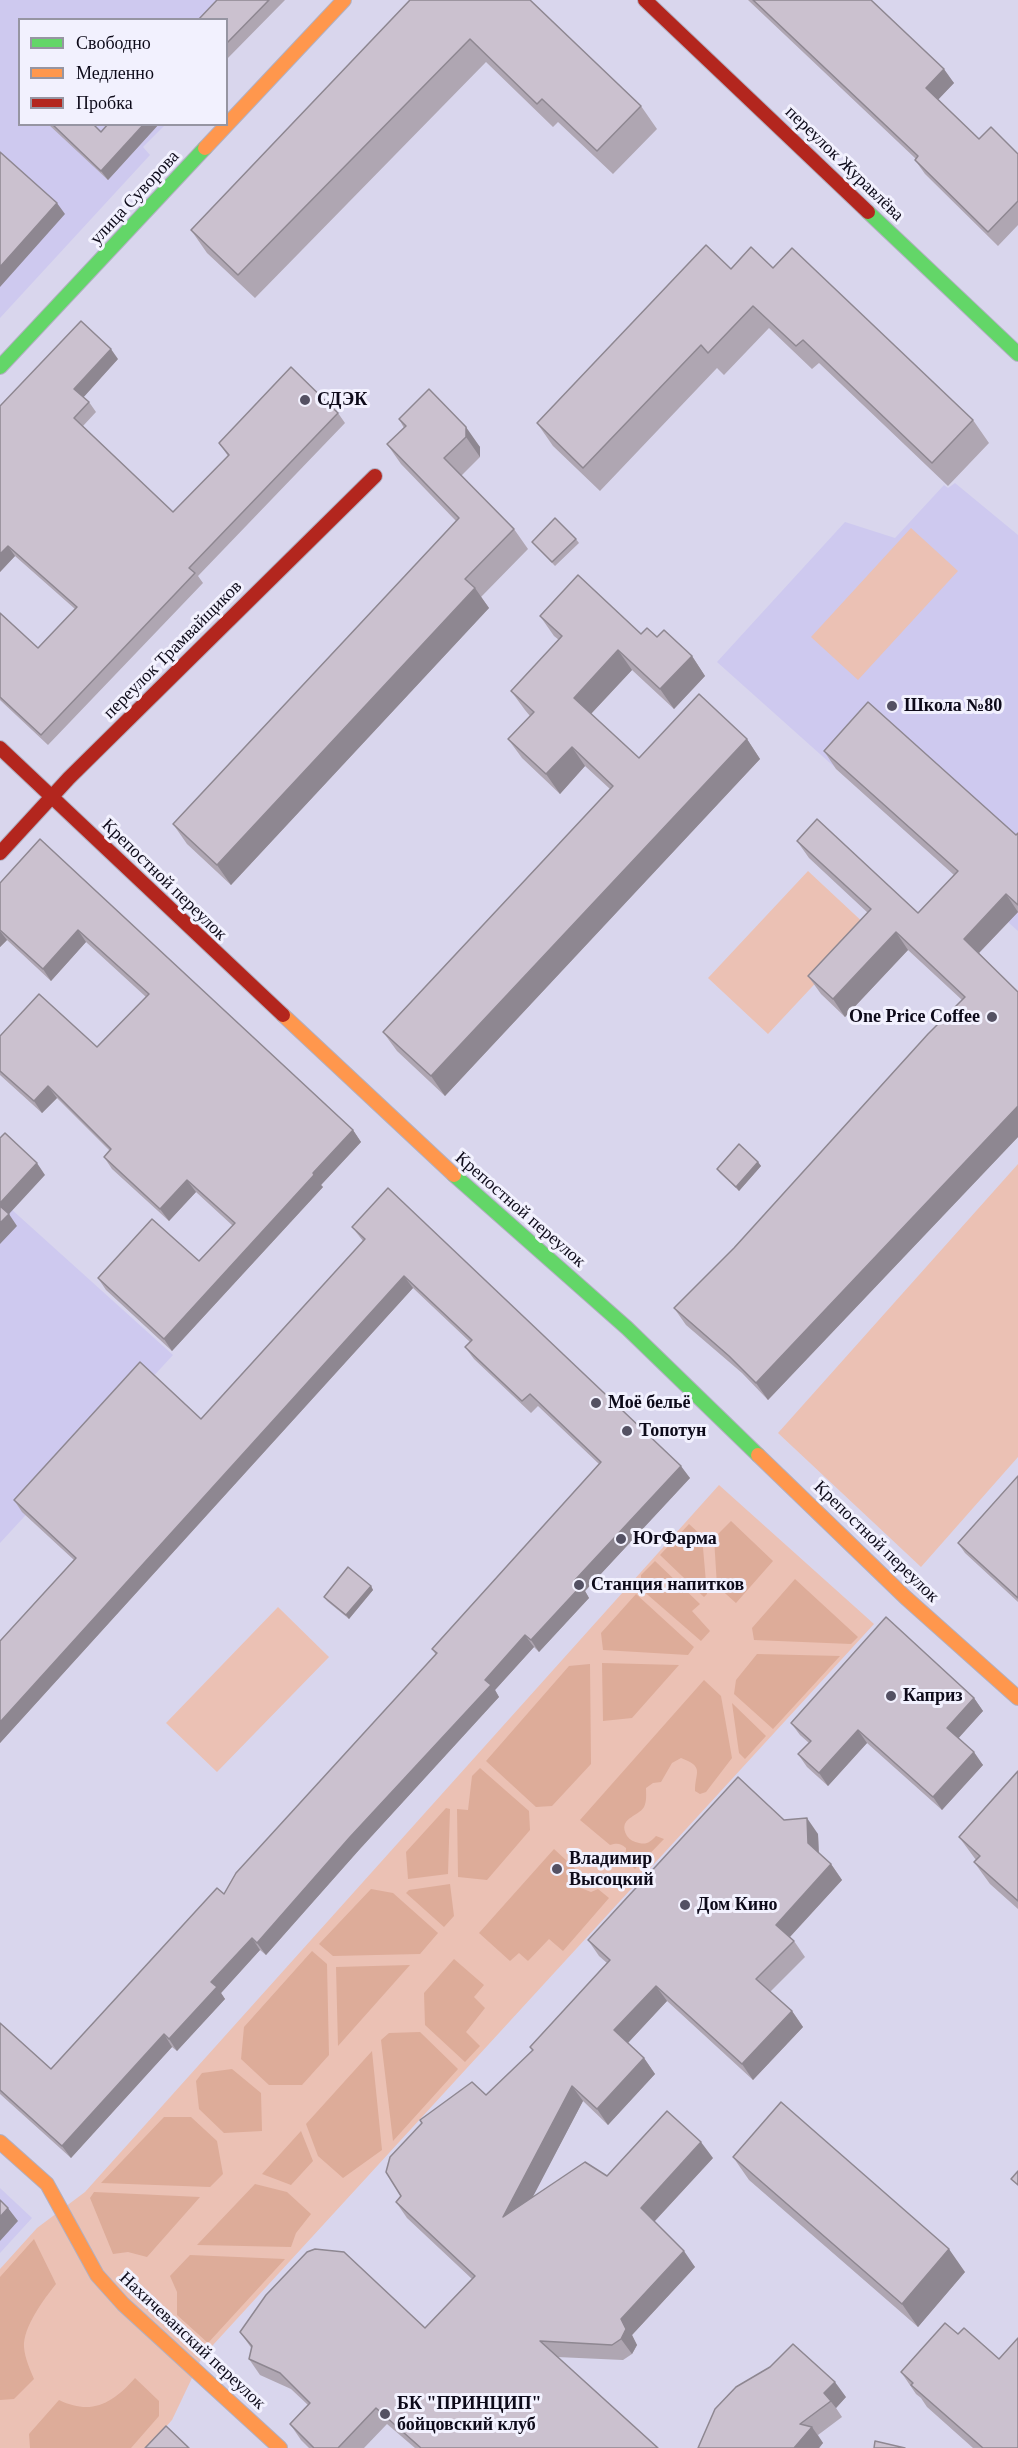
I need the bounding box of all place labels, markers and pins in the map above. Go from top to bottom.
place label: СДЭК [317,389,367,411]
marker: СДЭК [298,393,312,407]
place label: Школа №80 [904,695,1002,717]
marker: Школа №80 [885,699,899,713]
place label: One Price Coffee [849,1006,980,1028]
marker: One Price Coffee [985,1010,999,1024]
place label: Моё бельё [608,1392,691,1414]
marker: Моё бельё [589,1396,603,1410]
place label: Топотун [639,1420,706,1442]
marker: Топотун [620,1424,634,1438]
place label: ЮгФарма [633,1528,717,1550]
marker: ЮгФарма [614,1532,628,1546]
place label: Станция напитков [591,1574,744,1596]
marker: Станция напитков [572,1578,586,1592]
place label: Каприз [903,1685,963,1707]
marker: Каприз [884,1689,898,1703]
place label: Владимир Высоцкий [569,1848,654,1890]
marker: Владимир Высоцкий [550,1862,564,1876]
place label: Дом Кино [697,1894,778,1916]
marker: Дом Кино [678,1898,692,1912]
place label: БК "ПРИНЦИП" бойцовский клуб [397,2393,541,2436]
marker: БК "ПРИНЦИП" бойцовский клуб [378,2407,392,2421]

